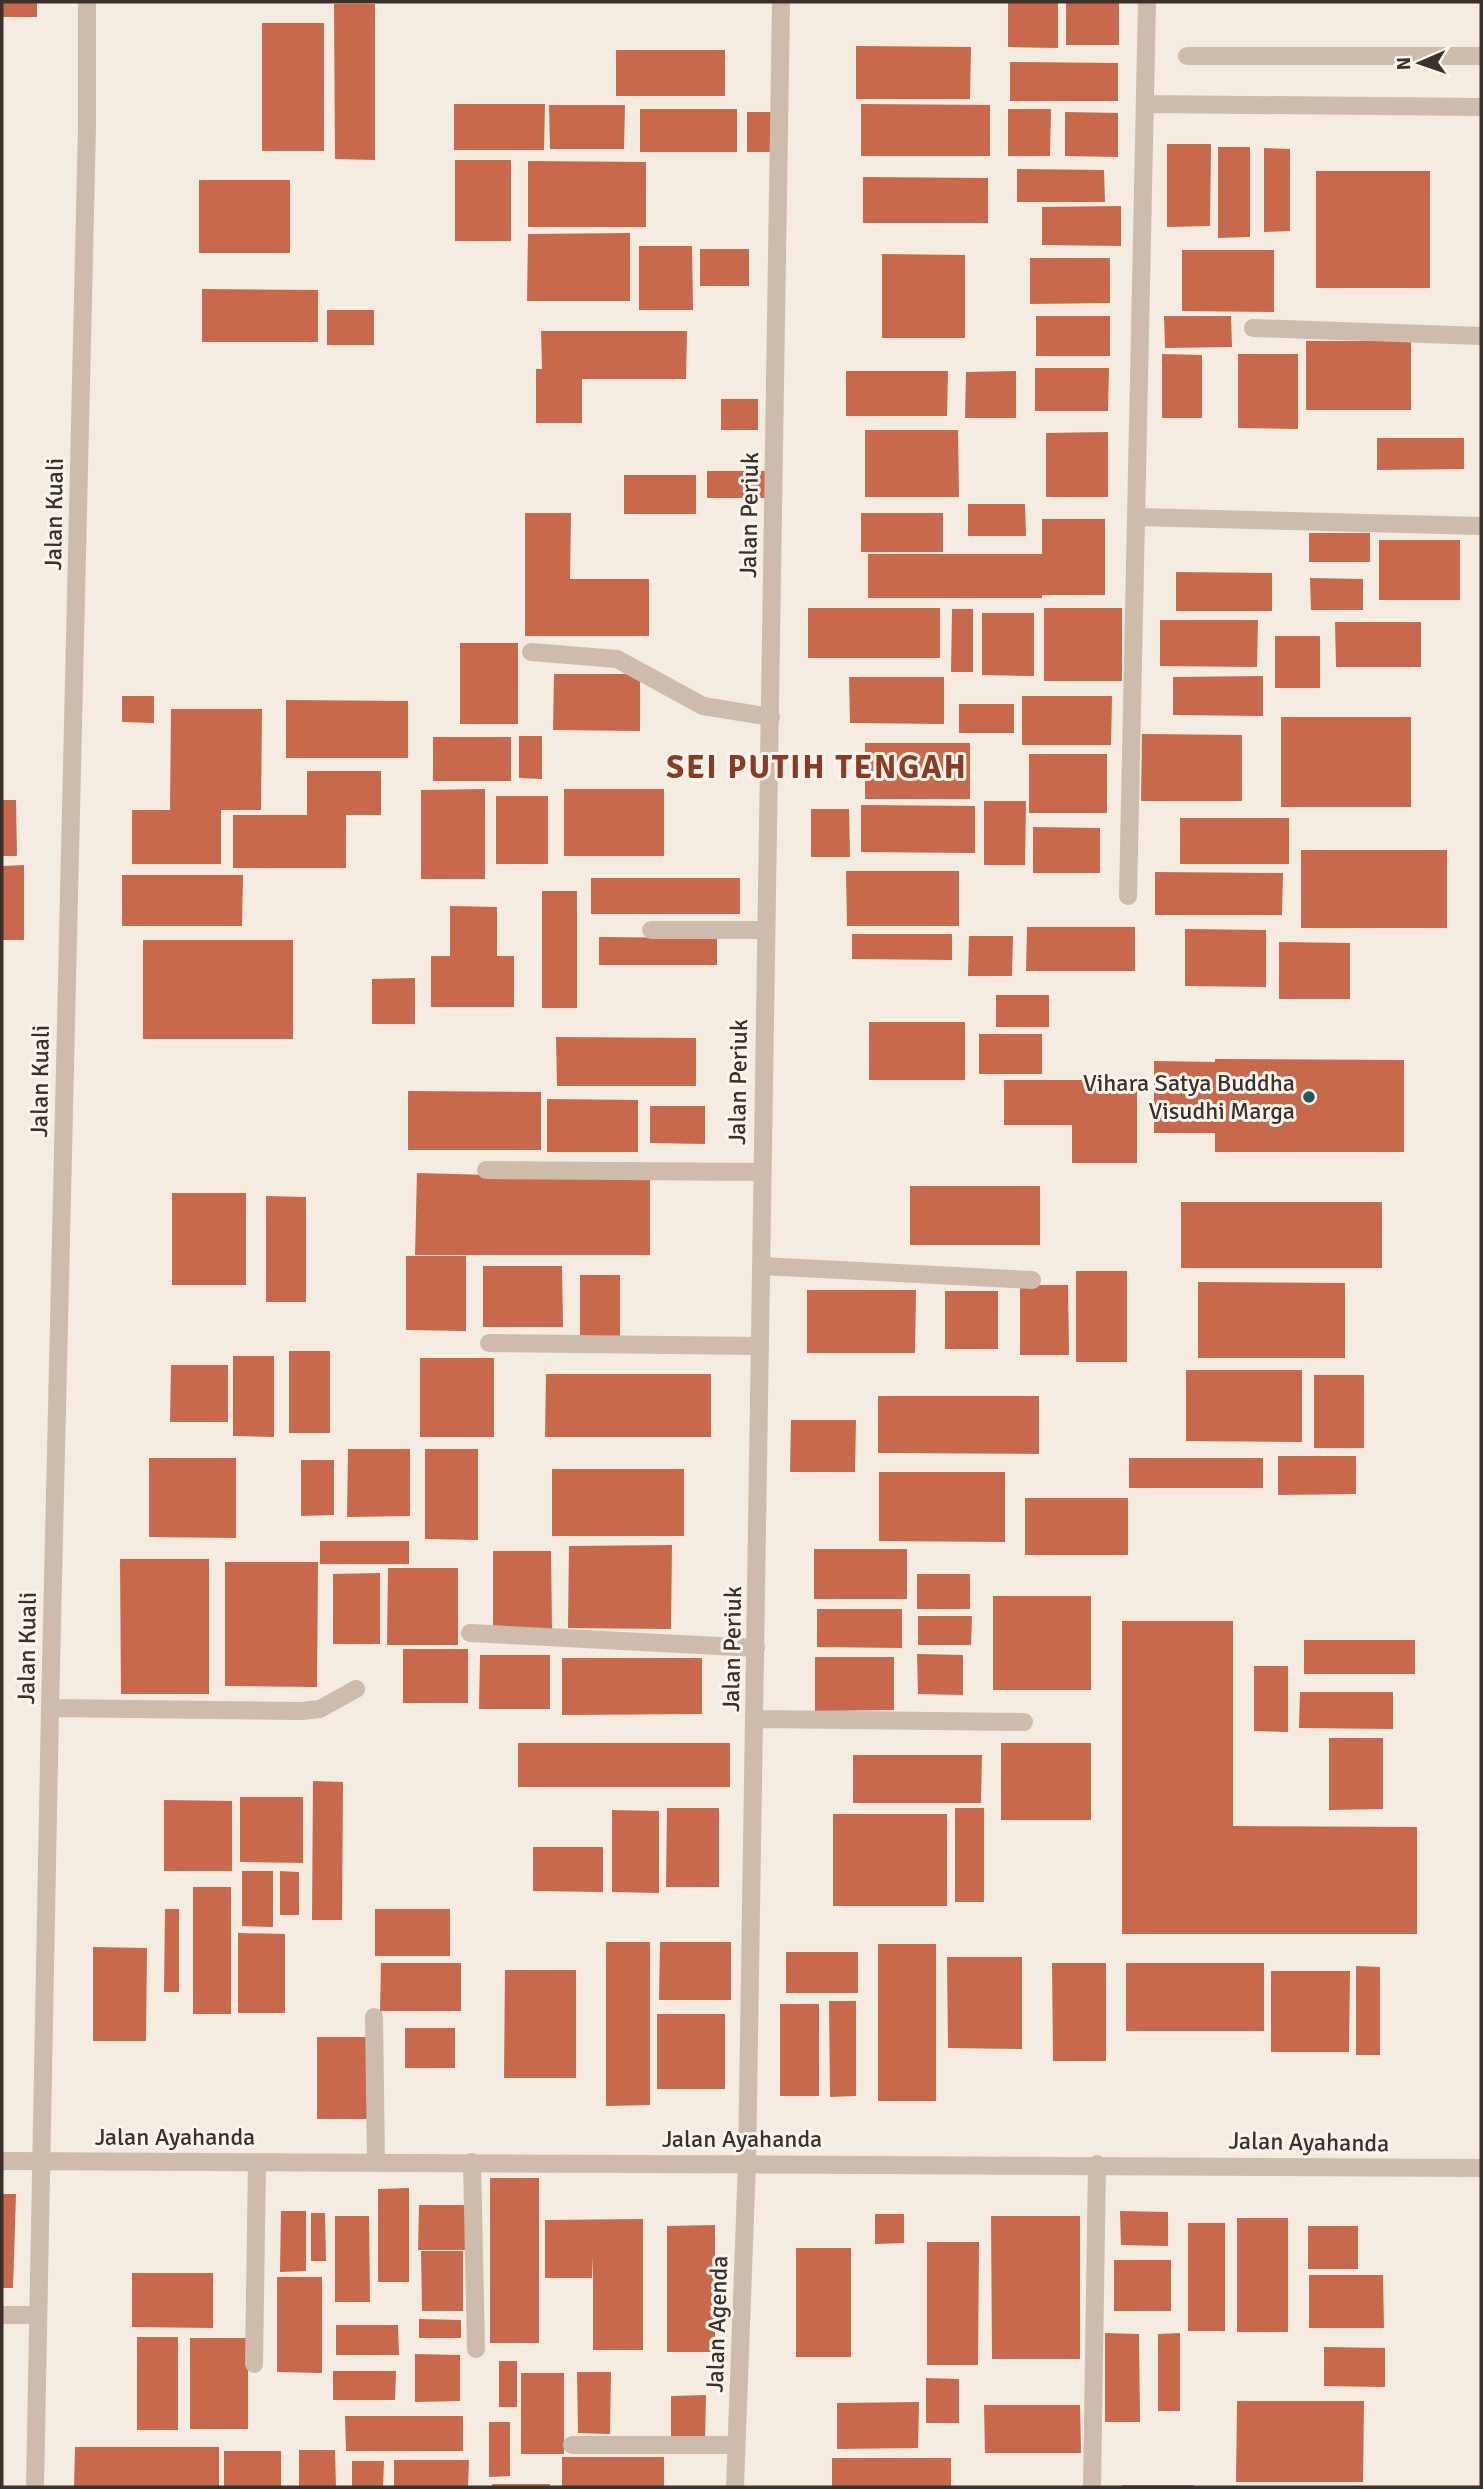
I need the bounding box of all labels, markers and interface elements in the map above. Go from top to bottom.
north arrow [1385,28,1455,98]
text: N [1392,57,1416,71]
street label: Jalan Periuk [733,452,765,578]
street label: Jalan Kuali [38,457,70,571]
district label: SEI PUTIH TENGAH [666,748,968,787]
street label: Jalan Periuk [722,1019,754,1145]
street label: Jalan Kuali [24,1024,56,1138]
place label: Vihara Satya Buddha Visudhi Marga [1083,1068,1295,1126]
marker: Vihara Satya Buddha Visudhi Marga [1301,1089,1317,1105]
street label: Jalan Periuk [716,1586,748,1712]
street label: Jalan Kuali [11,1591,43,1705]
street label: Jalan Ayahanda [95,2122,255,2152]
street label: Jalan Ayahanda [662,2124,822,2154]
street label: Jalan Ayahanda [1228,2126,1390,2158]
street label: Jalan Agenda [700,2255,734,2393]

